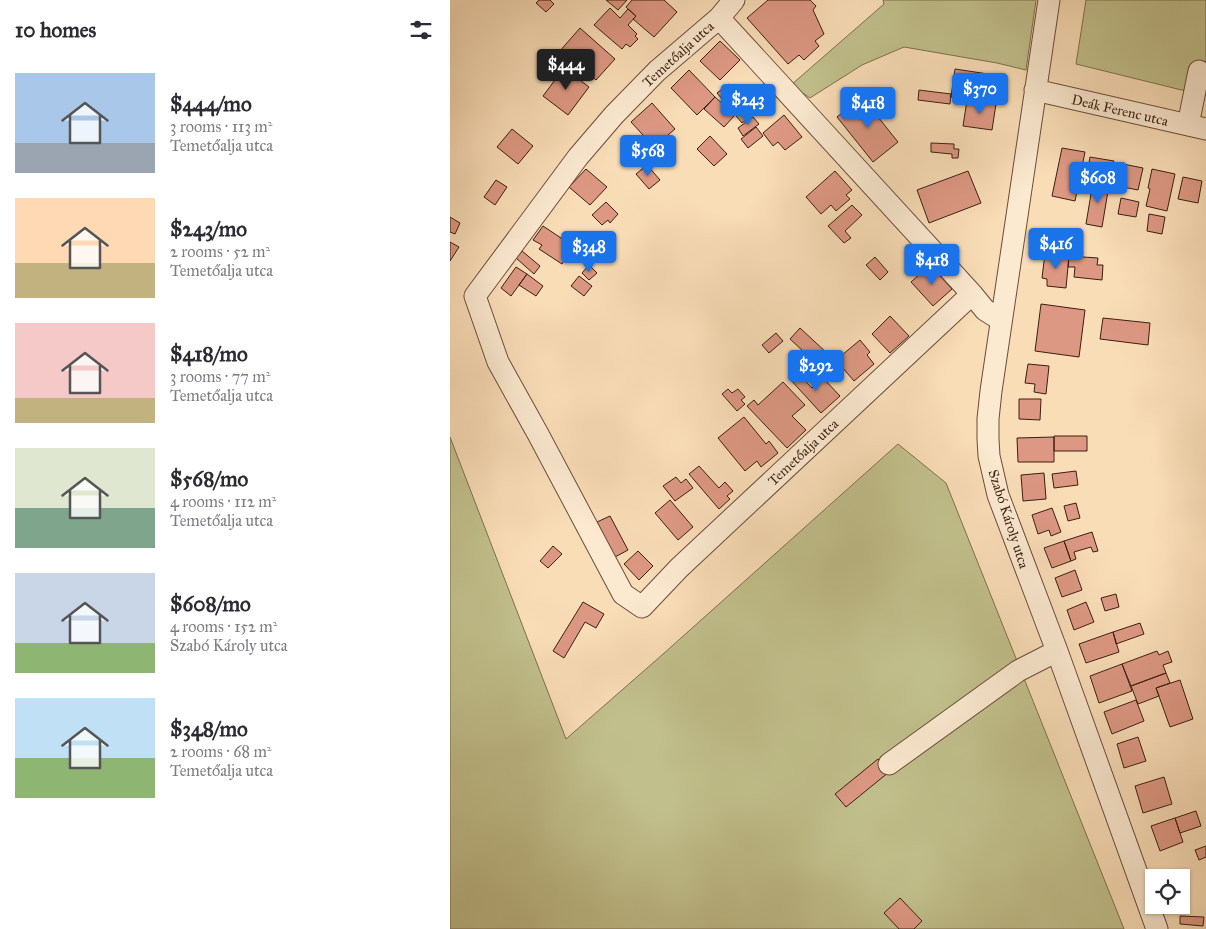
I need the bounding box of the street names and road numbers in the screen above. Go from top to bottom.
street label: Temetőalja utca [639,18,718,91]
street label: Deák Ferenc utca [1070,91,1170,130]
street label: Temetőalja utca [765,415,842,489]
street label: Szabó Károly utca [985,468,1033,571]

